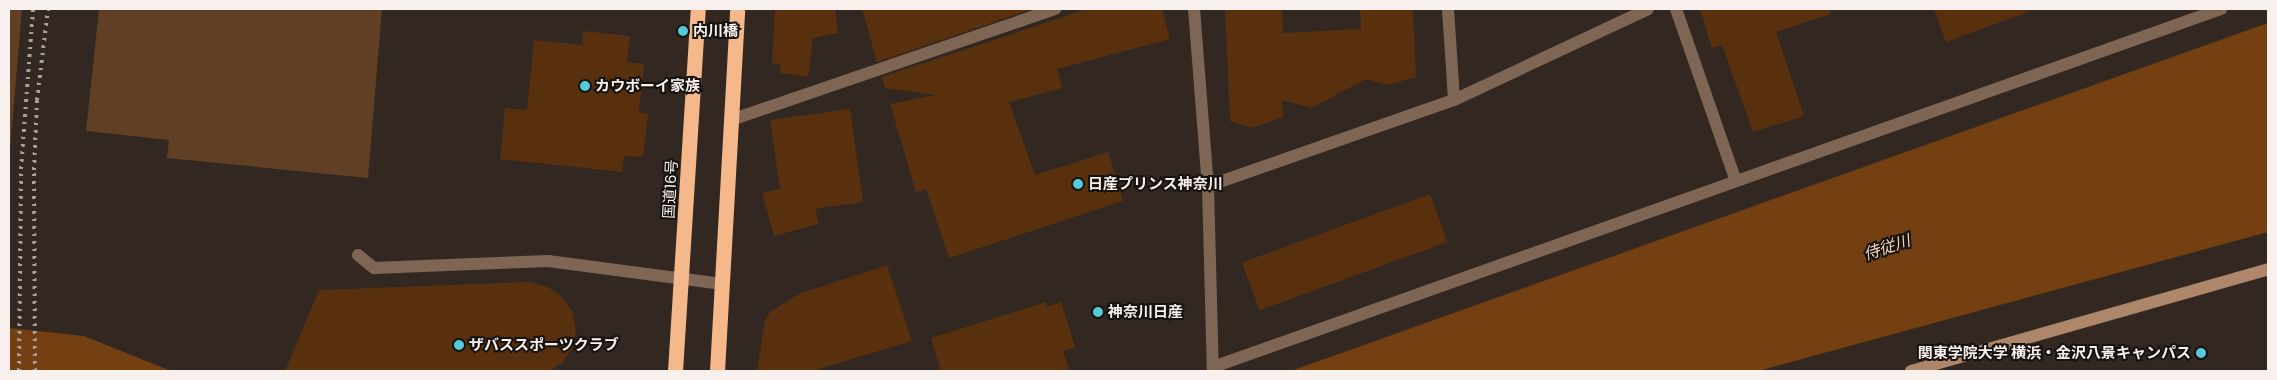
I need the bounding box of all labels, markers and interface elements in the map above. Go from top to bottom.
place label: 内川橋 [693,22,738,40]
marker: 内川橋 [677,25,689,37]
place label: カウボーイ家族 [595,77,700,95]
marker: カウボーイ家族 [579,80,591,92]
street label: 国道16号 [659,159,681,219]
place label: 日産プリンス神奈川 [1088,175,1223,193]
marker: 日産プリンス神奈川 [1072,178,1084,190]
water label: 侍従川 [1861,231,1913,265]
place label: 神奈川日産 [1108,303,1183,321]
marker: 神奈川日産 [1092,306,1104,318]
place label: ザバススポーツクラブ [469,336,619,354]
marker: ザバススポーツクラブ [453,339,465,351]
place label: 関東学院大学 横浜・金沢八景キャンパス [1918,344,2191,362]
marker: 関東学院大学 横浜・金沢八景キャンパス [2195,347,2207,359]

